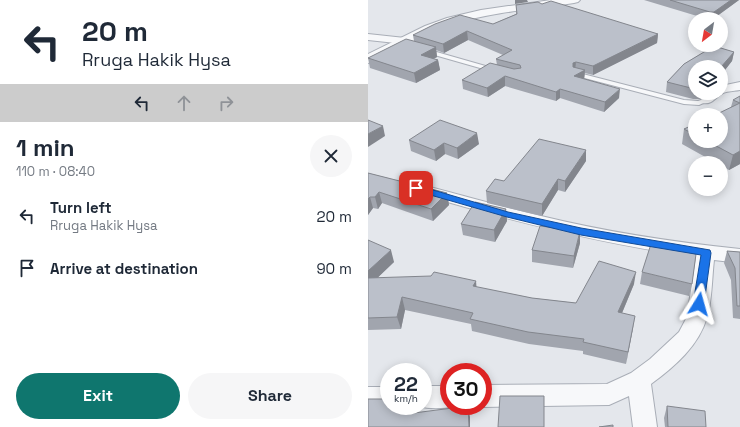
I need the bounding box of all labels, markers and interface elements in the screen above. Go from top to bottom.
north arrow [688,12,728,52]
map controls [688,12,728,196]
text: 20 m [82,13,148,49]
icon: left [16,16,68,68]
text: Rruga Hakik Hysa [82,48,231,71]
button: layers [688,60,728,100]
icon: left [131,92,153,114]
icon: ahead [173,92,195,114]
icon: right [215,92,237,114]
button: + [688,108,728,148]
text: 1 min [16,132,75,163]
button: close [310,135,352,177]
button: − [688,156,728,196]
text: 110 m · 08:40 [16,163,95,180]
pin [399,171,433,205]
icon: arrive [405,177,427,199]
text: Turn left [50,198,112,217]
icon: left [16,205,38,227]
text: 20 m [317,207,352,226]
text: Rruga Hakik Hysa [50,217,158,234]
icon: arrive [16,257,38,279]
text: Arrive at destination [50,259,198,278]
text: 90 m [316,259,352,278]
position arrow [678,283,720,325]
speed limit sign: 30 [440,363,492,415]
text: 22 [394,371,418,397]
button: Exit [16,373,180,419]
button: Share [188,373,352,419]
text: km/h [394,392,418,405]

